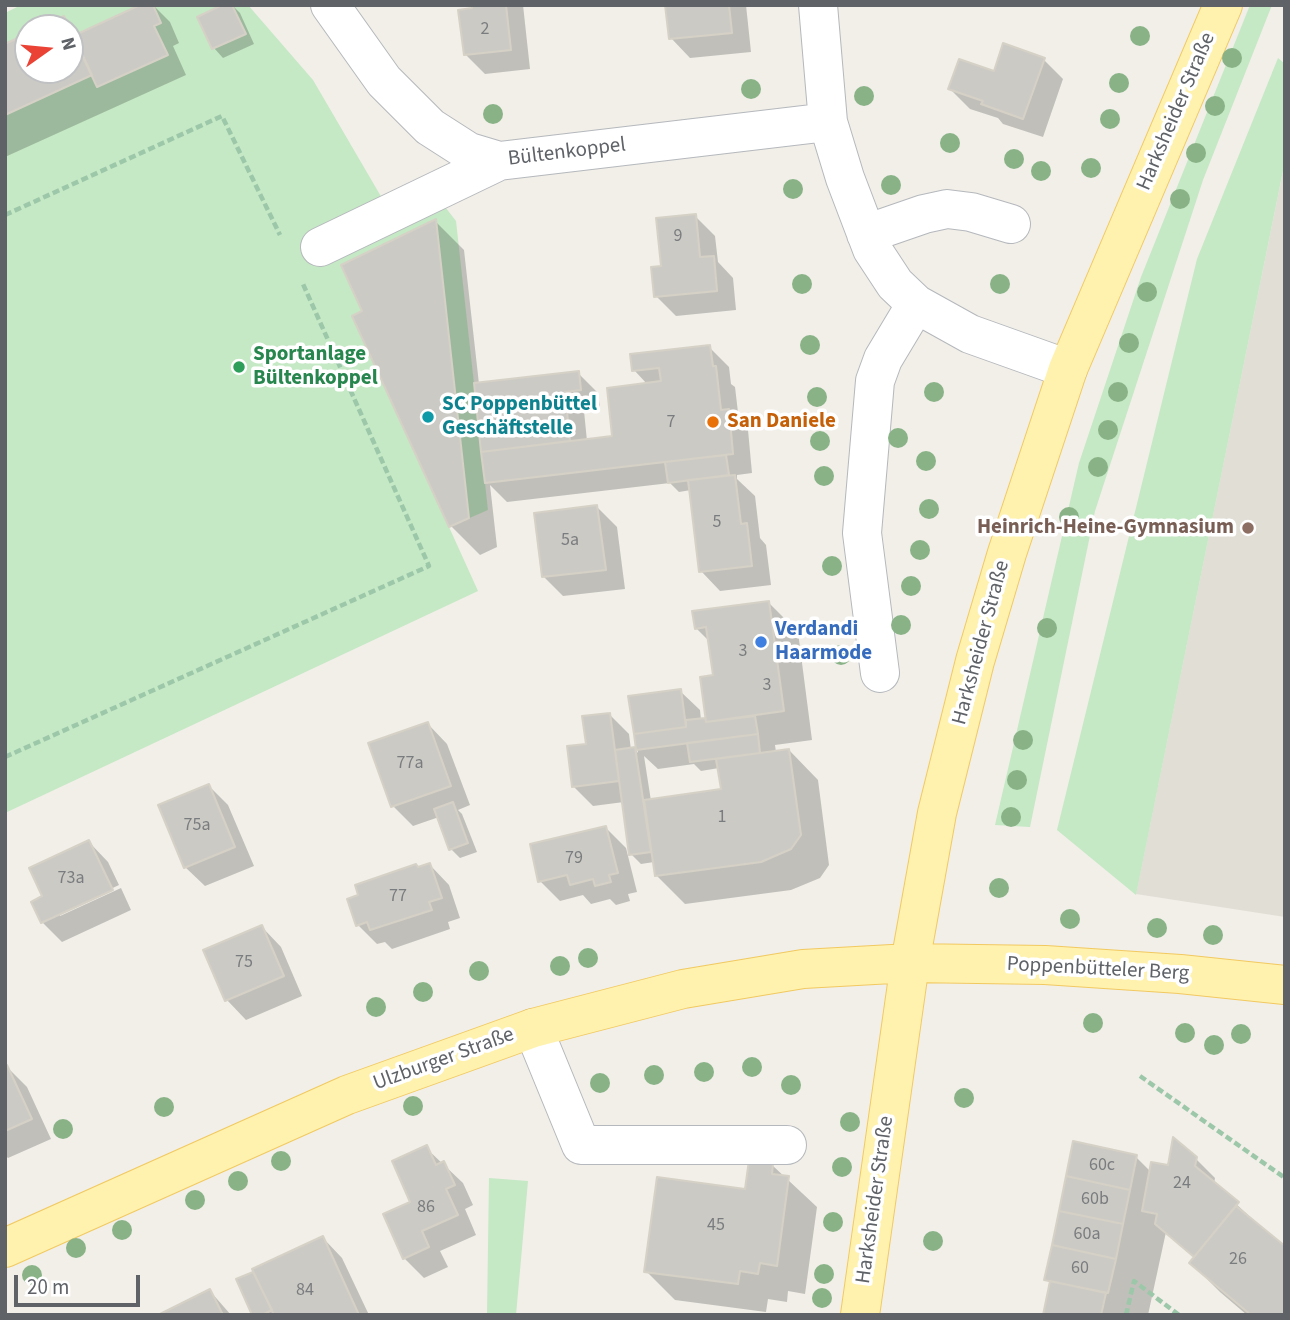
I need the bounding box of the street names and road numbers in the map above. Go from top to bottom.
street label: Harksheider Straße [1132,29,1222,195]
street label: Bültenkoppel [507,133,627,173]
street label: Harksheider Straße [948,558,1016,728]
street label: Poppenbütteler Berg [1006,953,1190,987]
street label: Ulzburger Straße [370,1023,518,1097]
street label: Harksheider Straße [852,1115,900,1285]

